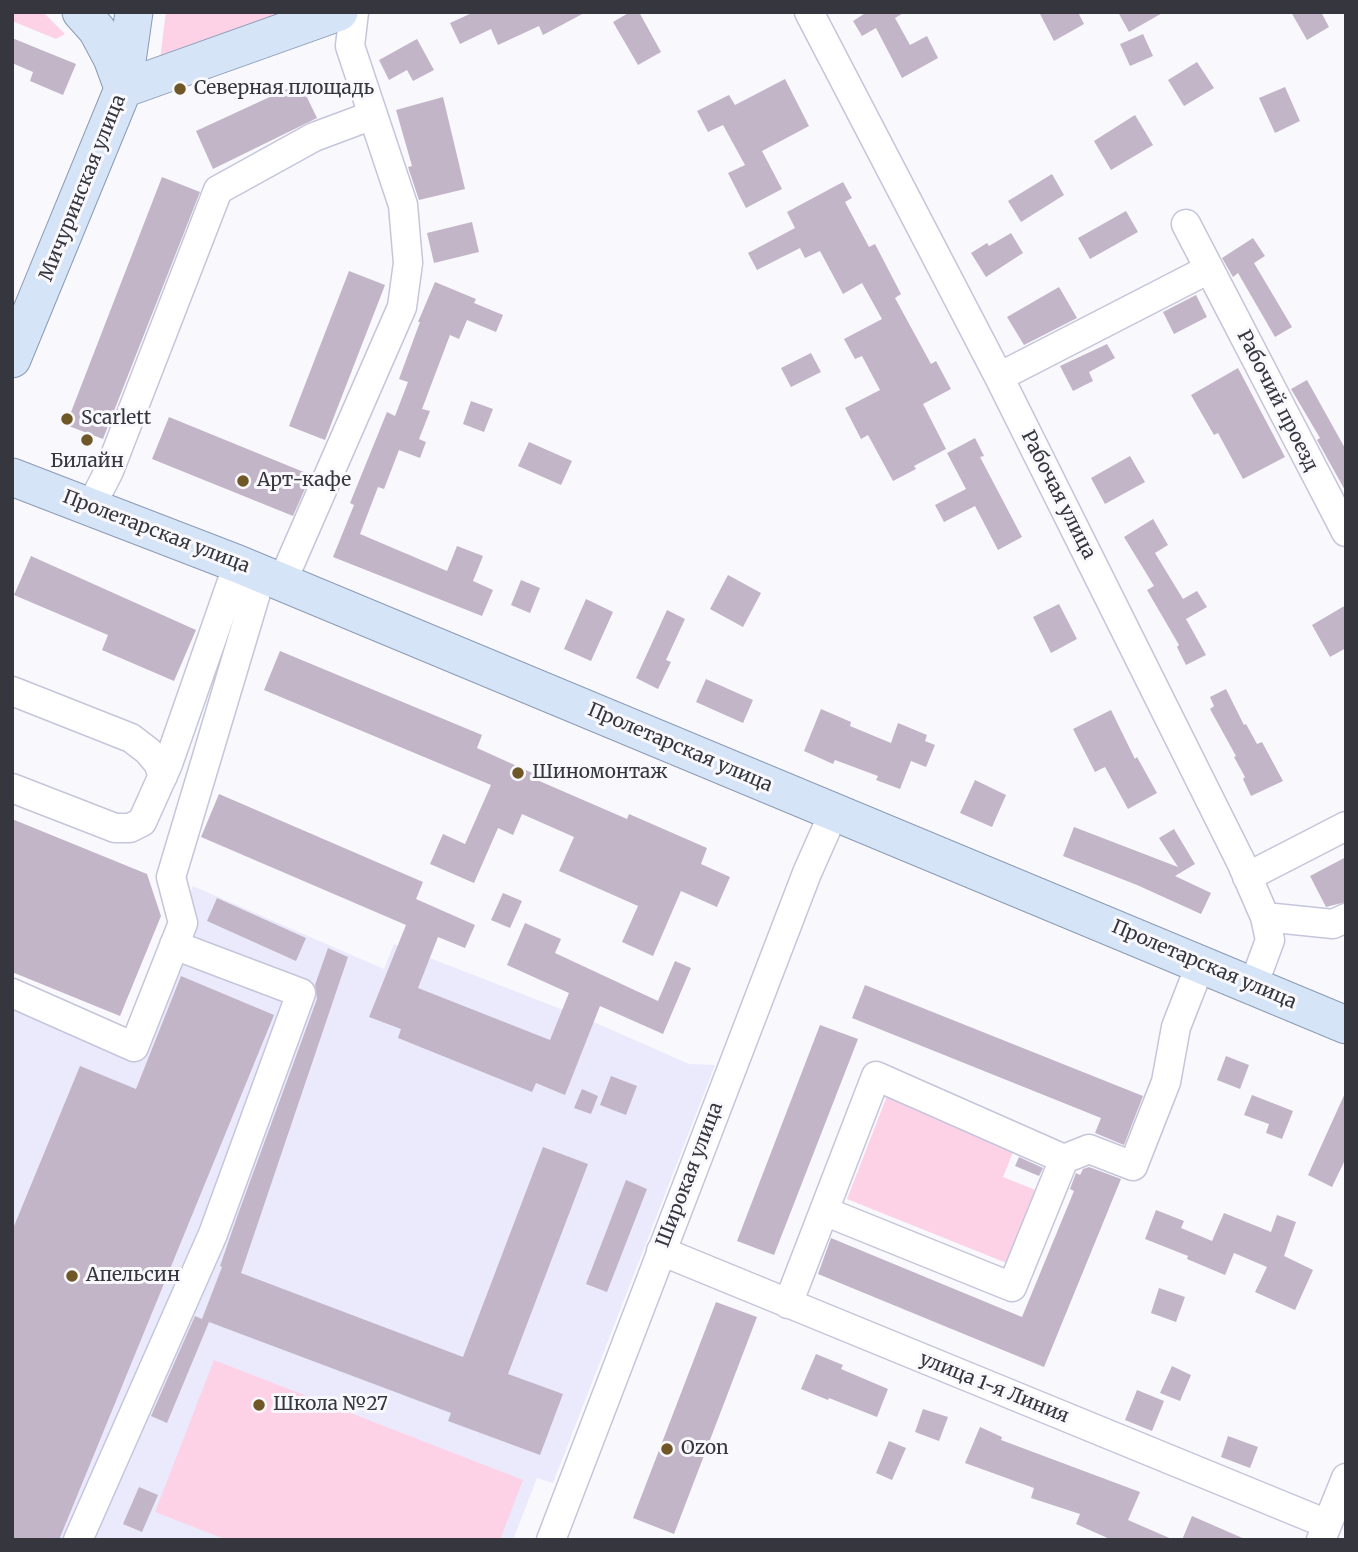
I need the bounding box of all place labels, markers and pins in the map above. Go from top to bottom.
place label: Северная площадь [194,78,374,100]
marker: Северная площадь [172,81,188,97]
place label: Scarlett [81,408,151,430]
marker: Scarlett [59,411,75,427]
marker: Билайн [79,432,95,448]
place label: Билайн [50,451,124,473]
place label: Арт-кафе [257,470,351,492]
marker: Арт-кафе [235,473,251,489]
place label: Шиномонтаж [532,762,667,784]
marker: Шиномонтаж [510,765,526,781]
place label: Апельсин [86,1265,180,1287]
marker: Апельсин [64,1268,80,1284]
place label: Школа №27 [273,1394,388,1416]
marker: Школа №27 [251,1397,267,1413]
place label: Ozon [681,1438,729,1460]
marker: Ozon [659,1441,675,1457]

